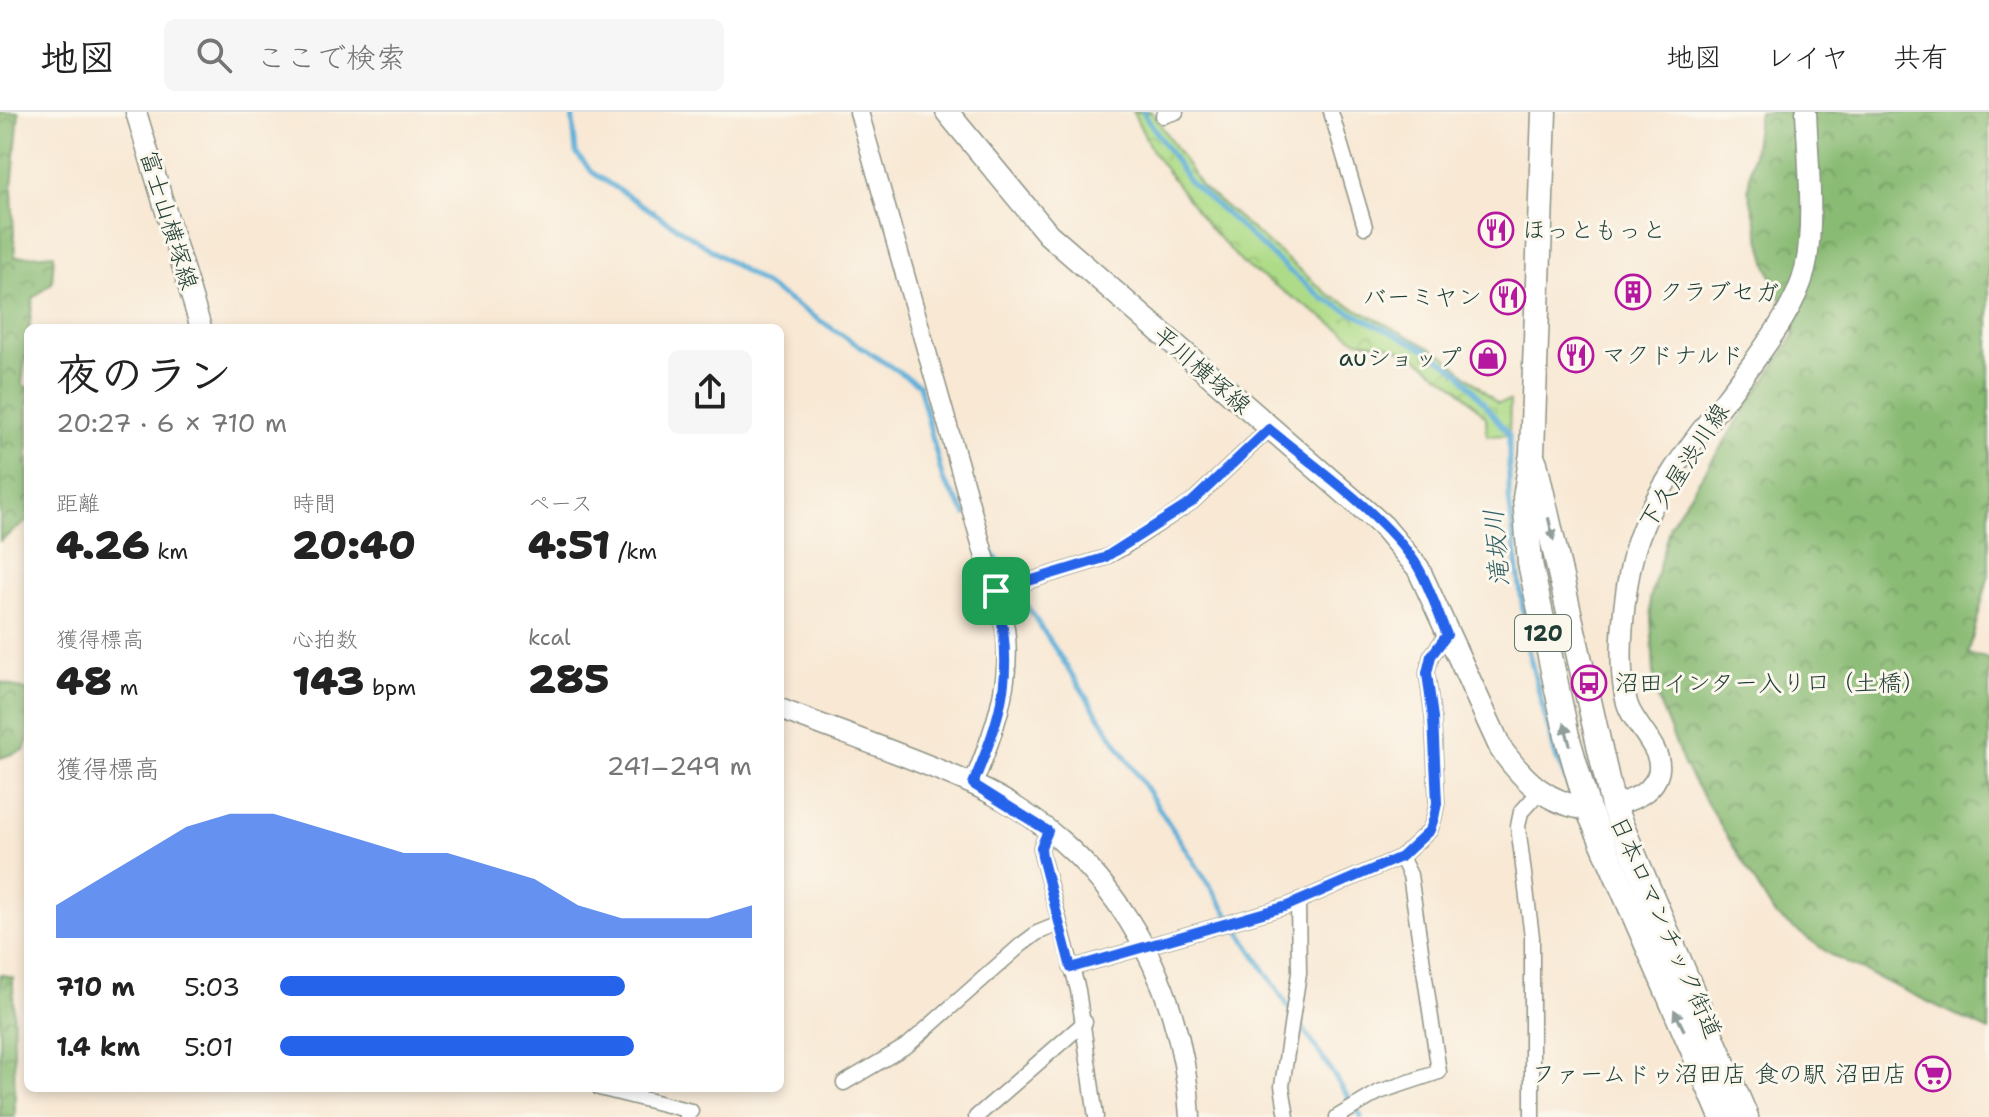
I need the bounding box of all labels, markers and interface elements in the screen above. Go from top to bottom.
search box [164,19,724,91]
text: 地図 [40,32,116,83]
icon: search [192,33,236,77]
text: ここで検索 [256,37,406,78]
text: 地図 [1666,38,1722,76]
text: レイヤ [1766,38,1849,76]
text: 共有 [1893,38,1949,76]
street label: 富士山横塚線 [133,146,205,294]
restaurant icon: ほっともっと [1477,211,1515,249]
place label: ほっともっと [1522,214,1666,246]
building icon: クラブセガ [1614,273,1652,311]
place label: クラブセガ [1659,276,1779,308]
restaurant icon: バーミヤン [1489,278,1527,316]
place label: バーミヤン [1362,281,1482,313]
street label: 平川横塚線 [1146,319,1258,421]
restaurant icon: マクドナルド [1557,336,1595,374]
shop icon: auショップ [1469,339,1507,377]
place label: マクドナルド [1602,339,1744,371]
place label: auショップ [1339,342,1462,374]
text: 夜のラン [56,345,232,404]
button: share [668,350,752,434]
street label: 下久屋渋川線 [1631,397,1737,535]
text: 20:27 · 6 × 710 m [56,405,287,440]
text: 距離 [56,489,100,518]
text: 時間 [292,489,336,518]
text: ペース [528,489,593,518]
water label: 滝坂川 [1475,508,1517,588]
one-way arrow [1545,517,1558,542]
text: 4.26 [56,518,150,572]
text: 20:40 [292,518,416,572]
text: 4:51 [528,518,611,572]
text: km [150,537,188,566]
text: /km [611,537,657,566]
pin [962,557,1030,625]
icon: arrive [974,569,1018,613]
road number: 120 [1515,615,1571,651]
text: kcal [528,623,571,652]
text: 獲得標高 [56,625,144,654]
text: 心拍数 [292,625,358,654]
text: 285 [528,652,609,706]
text: 48 [56,654,112,708]
text: 143 [292,654,364,708]
bus stop icon: 沼田インター入り口（土橋） [1570,664,1608,702]
place label: 沼田インター入り口（土橋） [1615,667,1926,699]
text: m [112,673,138,702]
text: bpm [364,673,416,702]
one-way arrow [1560,721,1572,746]
text: 241–249 m [606,748,752,783]
text: 獲得標高 [56,751,160,786]
street label: 日本ロマンチック街道 [1602,811,1730,1043]
text: 710 m [56,969,135,1004]
text: 5:03 [184,969,240,1004]
one-way arrow [1672,1008,1686,1032]
text: 1.4 km [56,1029,140,1064]
text: 5:01 [184,1029,233,1064]
supermarket icon: ファームドゥ沼田店 食の駅 沼田店 [1914,1055,1952,1093]
place label: ファームドゥ沼田店 食の駅 沼田店 [1532,1058,1907,1090]

